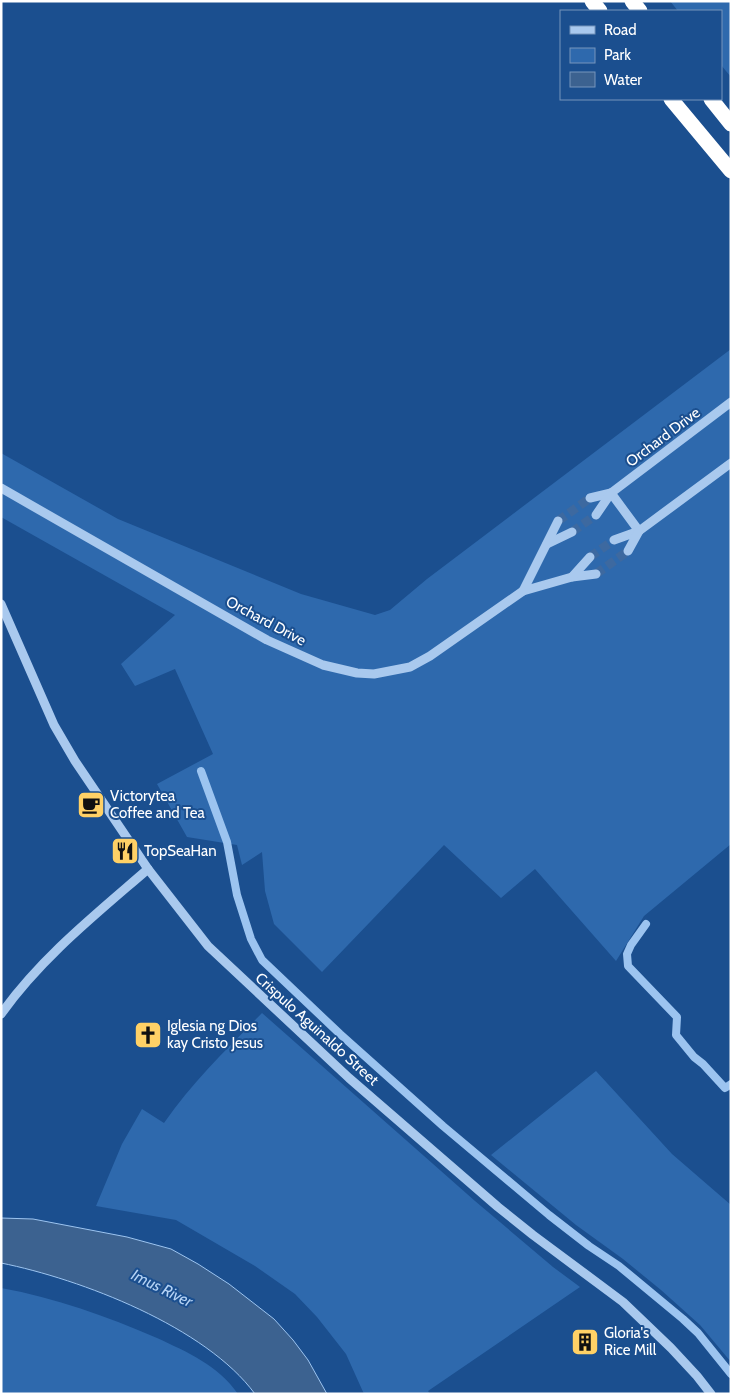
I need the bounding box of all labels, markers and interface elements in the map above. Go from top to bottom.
legend [560,10,722,100]
text: Road [604,21,637,39]
text: Park [604,46,631,64]
text: Water [604,71,642,89]
street label: Orchard Drive [622,403,704,471]
street label: Orchard Drive [223,592,309,650]
place label: Victorytea Coffee and Tea [110,787,205,822]
cafe icon: Victorytea Coffee and Tea [76,790,106,820]
restaurant icon: TopSeaHan [110,836,140,866]
place label: TopSeaHan [144,842,217,860]
street label: Crispulo Aguinaldo Street [252,969,382,1089]
place label: Iglesia ng Dios kay Cristo Jesus [167,1017,263,1052]
church icon: Iglesia ng Dios kay Cristo Jesus [133,1020,163,1050]
water label: Imus River [128,1265,197,1311]
place label: Gloria's Rice Mill [604,1324,657,1359]
building icon: Gloria's Rice Mill [570,1327,600,1357]

